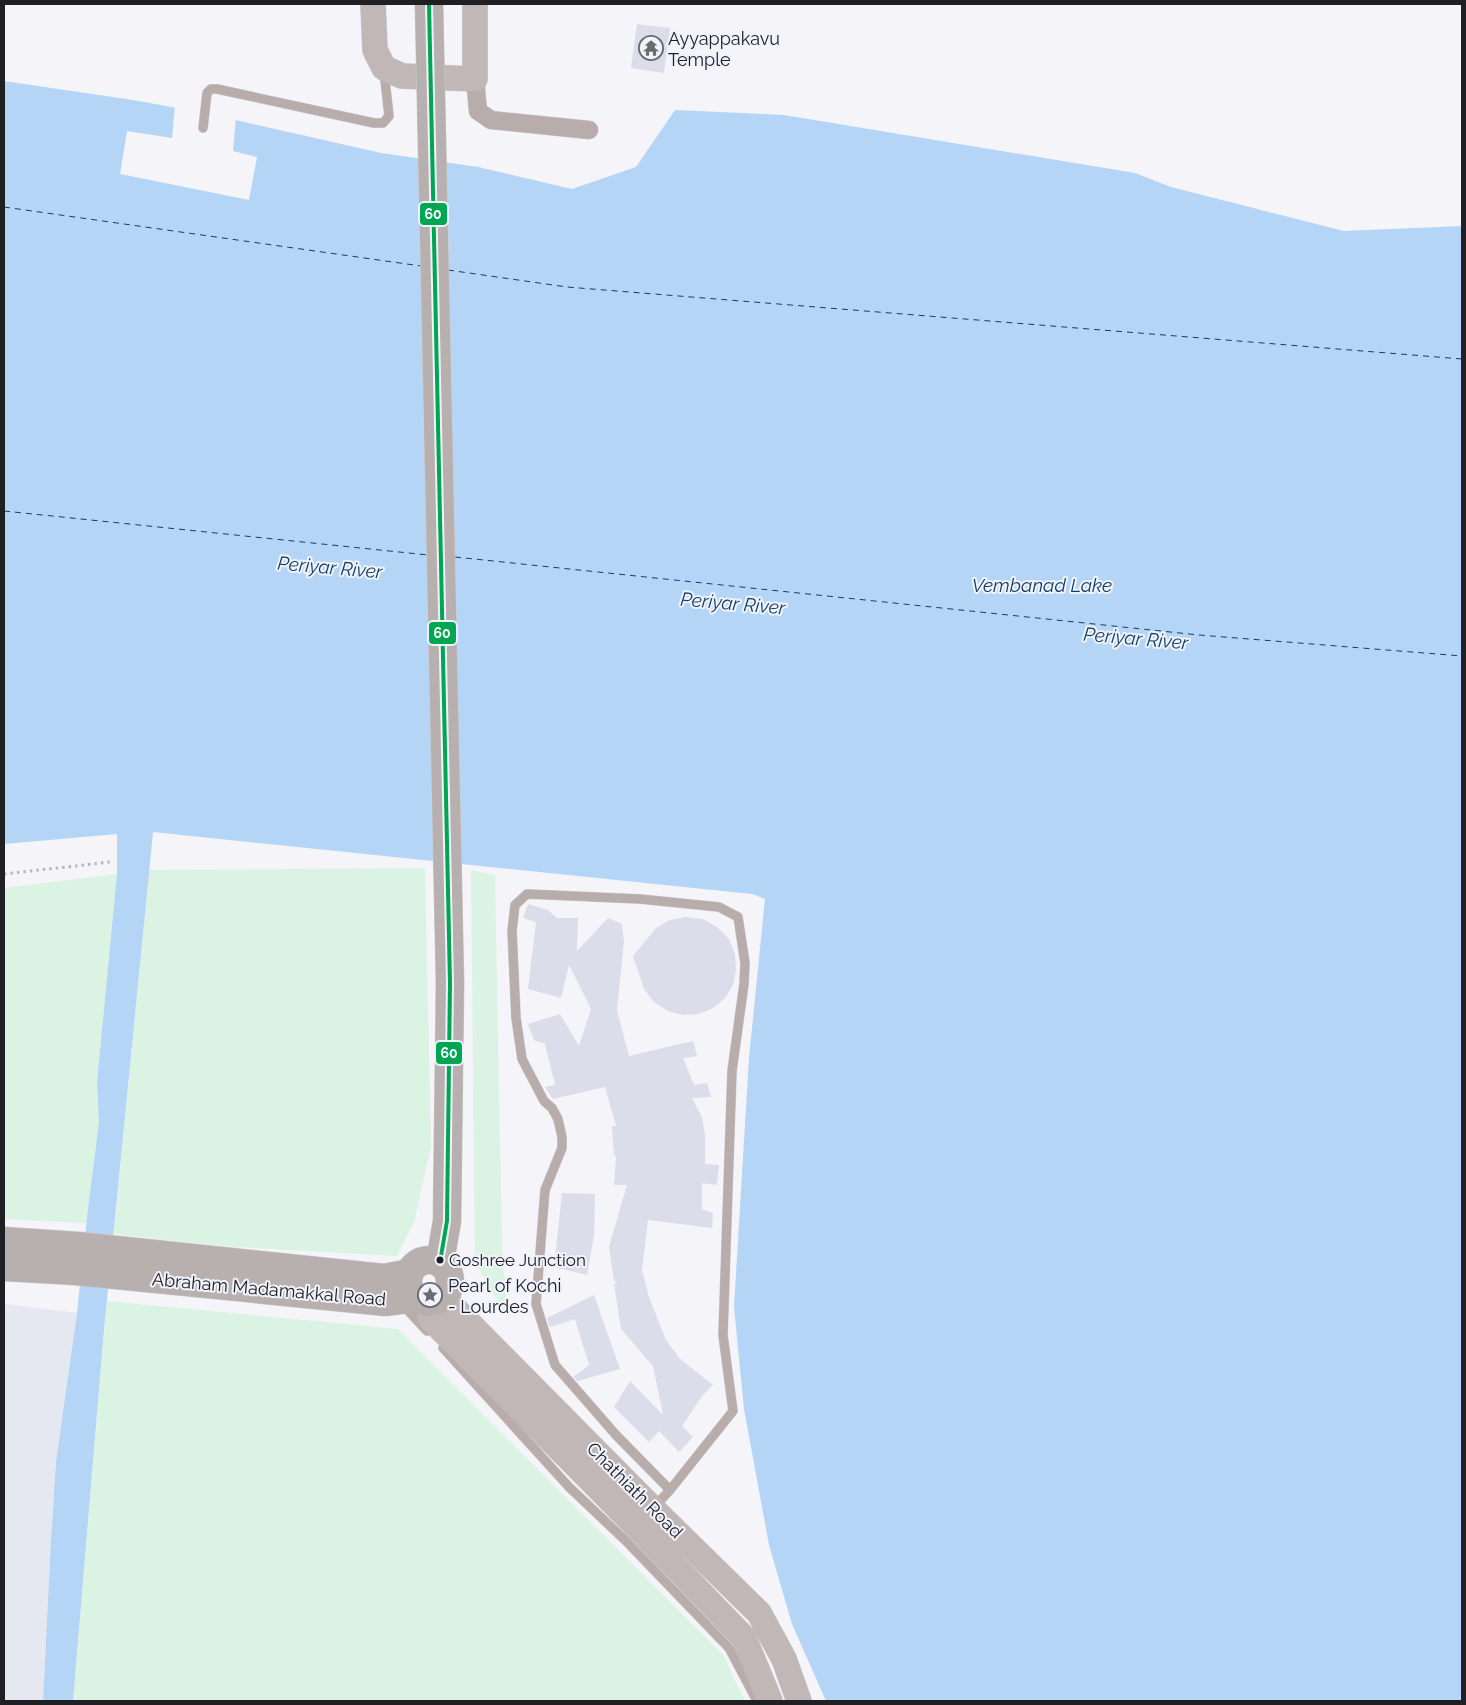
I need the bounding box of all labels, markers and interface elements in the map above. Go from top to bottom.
place label: Ayyappakavu Temple [668,28,780,70]
temple icon: Ayyappakavu Temple [638,35,664,61]
line badge: 60 [419,202,448,226]
text: 60 [424,206,442,222]
water label: Periyar River [277,551,385,583]
water label: Vembanad Lake [972,574,1112,596]
water label: Periyar River [680,587,788,619]
line badge: 60 [428,621,457,645]
water label: Periyar River [1083,622,1191,654]
text: 60 [433,625,451,641]
line badge: 60 [435,1041,463,1065]
text: 60 [440,1045,458,1061]
place label: Goshree Junction [449,1250,586,1270]
marker: Goshree Junction [435,1255,445,1265]
street label: Abraham Madamakkal Road [151,1268,387,1310]
place label: Pearl of Kochi - Lourdes [448,1275,561,1317]
place icon: Pearl of Kochi - Lourdes [417,1282,443,1308]
street label: Chathiath Road [583,1438,687,1542]

